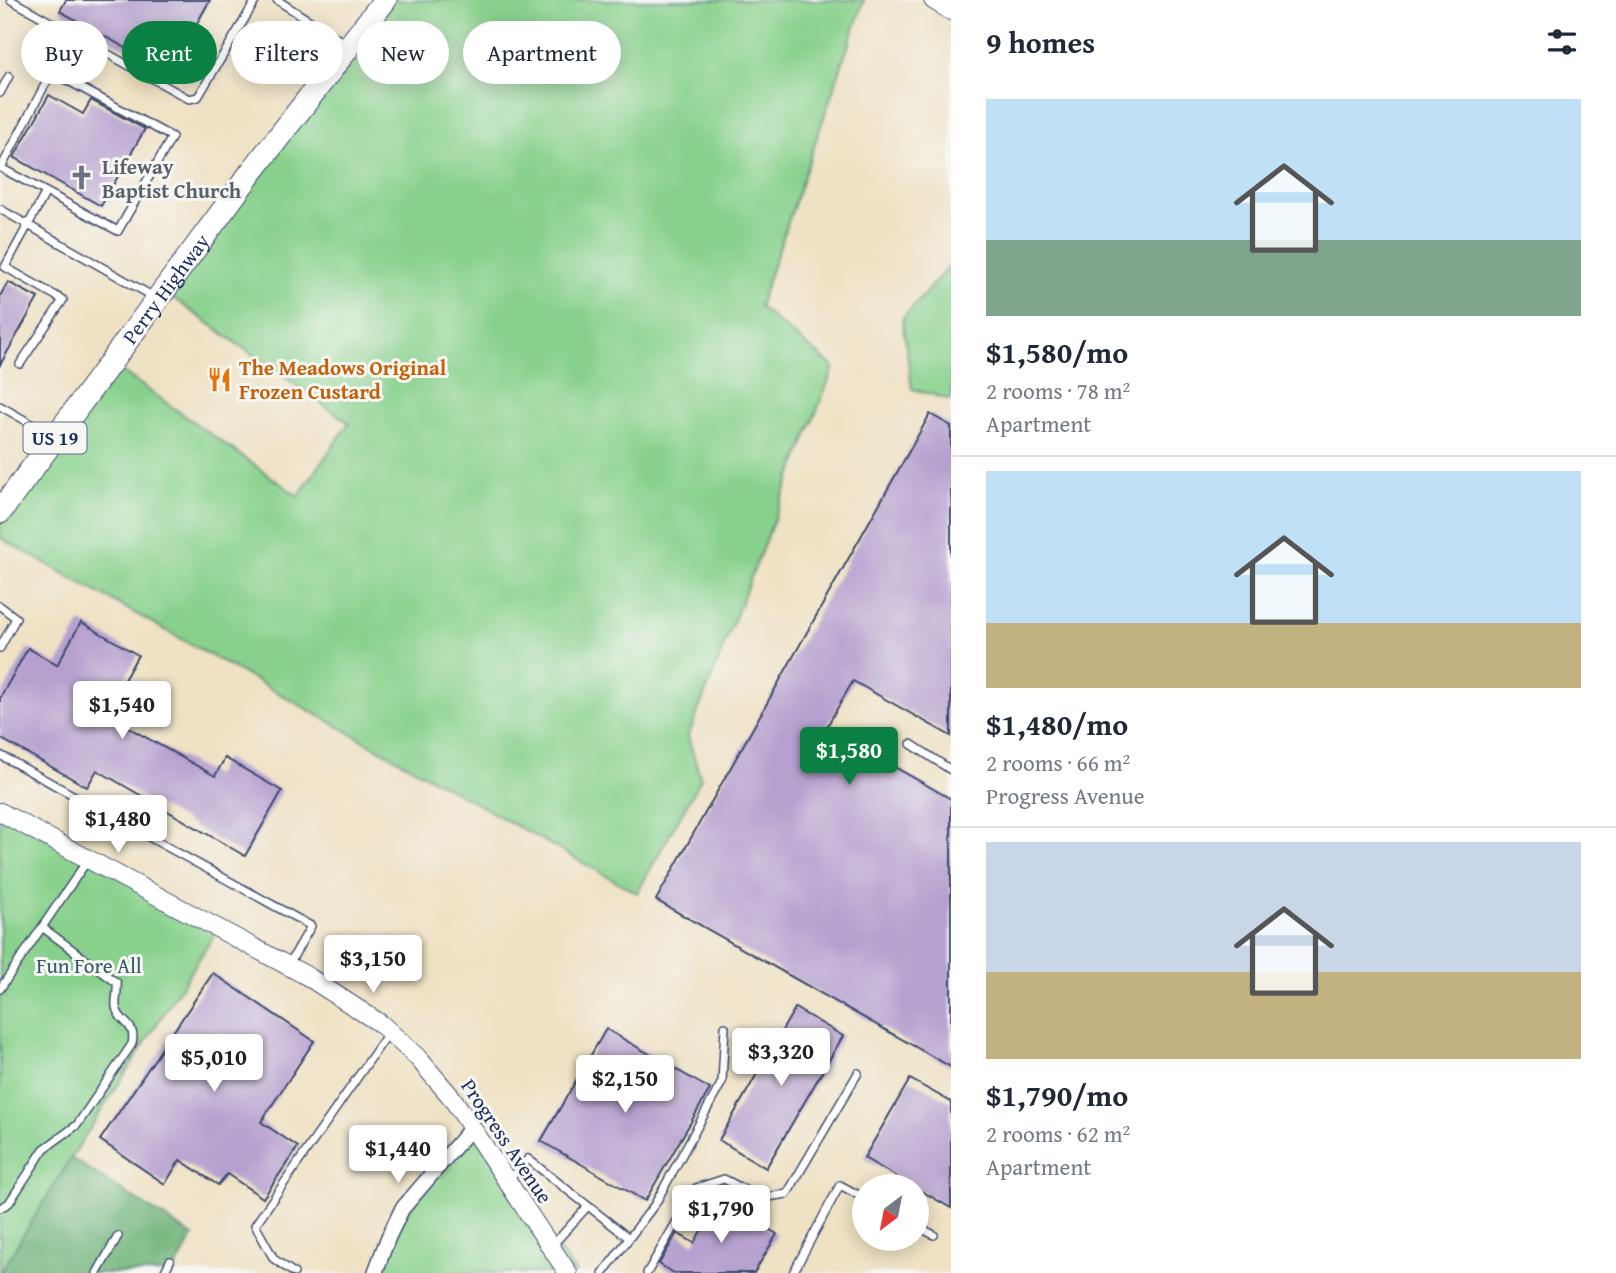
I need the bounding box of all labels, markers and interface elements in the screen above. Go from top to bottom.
text: 9 homes [986,20,1095,64]
chip: Buy [21,21,108,84]
chip: Rent [122,21,217,84]
chip: Filters [231,21,343,84]
chip: New [357,21,449,84]
chip: Apartment [463,21,621,84]
icon: filters [1543,23,1581,61]
icon: home [1221,145,1347,271]
place label: Lifeway Baptist Church [102,151,242,206]
church icon: Lifeway Baptist Church [68,164,96,192]
street label: Perry Highway [114,226,217,350]
text: $1,580/mo [986,330,1128,374]
place label: The Meadows Original Frozen Custard [239,352,447,407]
restaurant icon: The Meadows Original Frozen Custard [205,365,233,393]
text: 2 rooms · 78 m² [986,374,1130,407]
text: Apartment [986,407,1091,440]
road number: US 19 [23,422,86,453]
icon: home [1221,517,1347,643]
pin: $1,540 [65,682,179,741]
text: $1,540 [89,687,155,720]
text: $1,480/mo [986,702,1128,746]
pin: $1,580 [792,728,906,787]
text: $1,580 [816,733,882,766]
text: 2 rooms · 66 m² [986,746,1130,779]
text: Progress Avenue [986,779,1145,812]
pin: $1,480 [61,796,175,855]
text: $1,480 [85,801,151,834]
icon: home [1221,888,1347,1014]
pin: $3,150 [316,936,430,995]
text: $3,150 [340,941,406,974]
park label: Fun Fore All [36,950,142,981]
pin: $3,320 [724,1028,838,1088]
pin: $5,010 [157,1034,271,1094]
text: $3,320 [748,1034,814,1067]
text: $5,010 [181,1040,247,1073]
pin: $2,150 [568,1056,682,1115]
text: $2,150 [592,1061,658,1094]
street label: Progress Avenue [454,1072,560,1210]
text: $1,790/mo [986,1073,1128,1117]
text: 2 rooms · 62 m² [986,1117,1130,1150]
pin: $1,440 [341,1126,455,1185]
text: $1,440 [365,1131,431,1164]
text: Apartment [986,1150,1091,1183]
north arrow [852,1174,929,1251]
map controls [852,1174,929,1251]
pin: $1,790 [664,1186,778,1245]
text: $1,790 [688,1191,754,1224]

